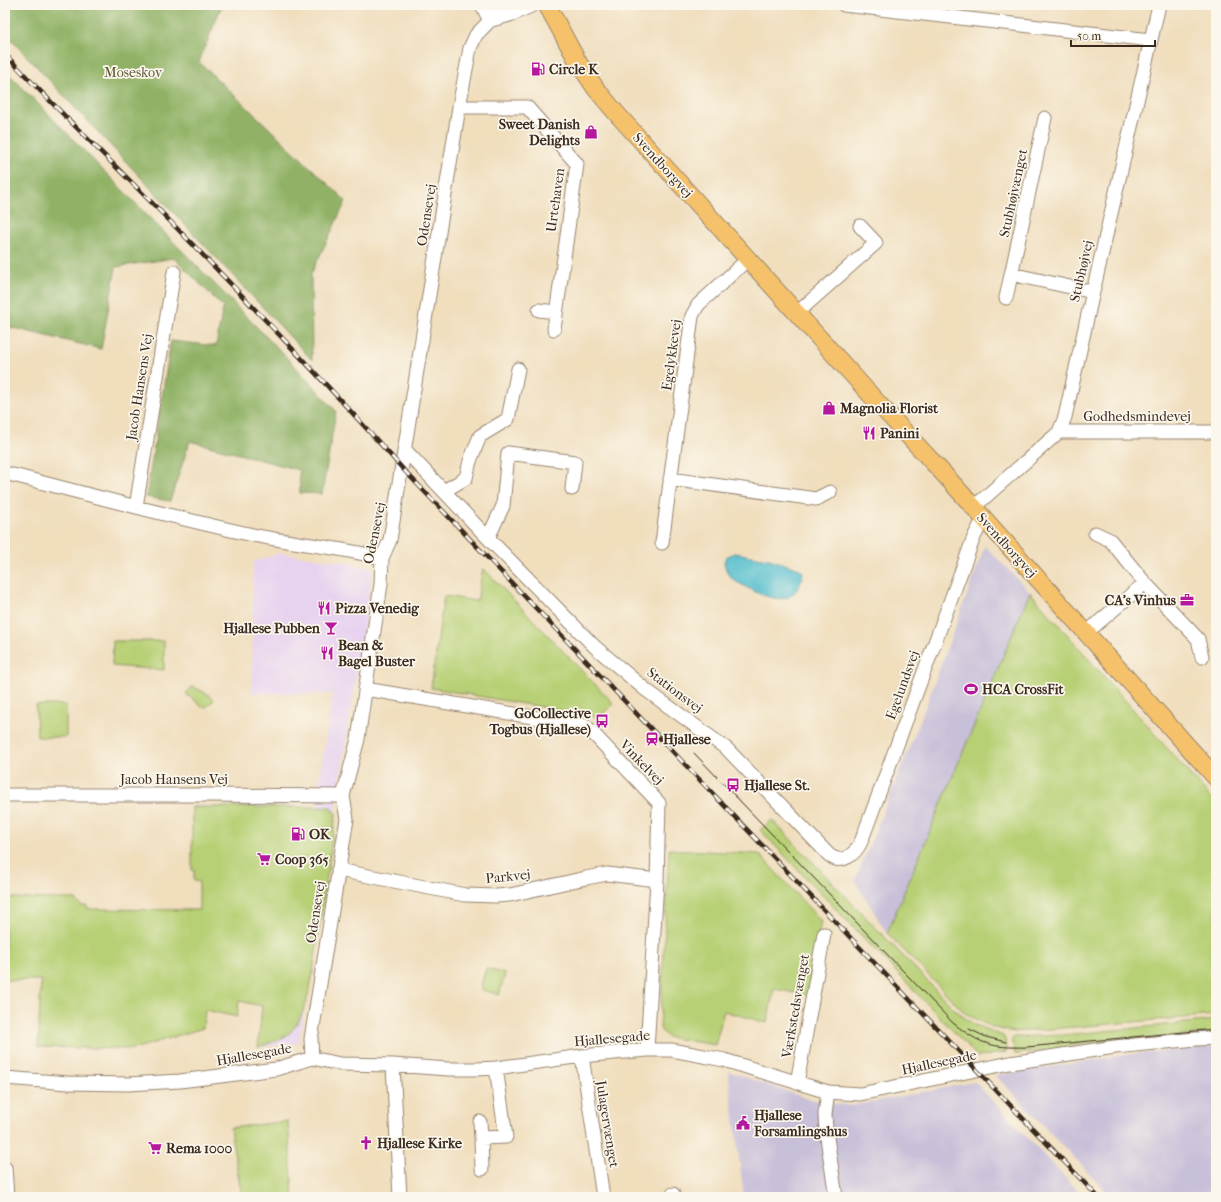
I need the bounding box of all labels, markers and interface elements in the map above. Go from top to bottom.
scale bar [1071,22,1155,48]
text: 50 m [1077,29,1101,43]
fuel station icon: Circle K [530,61,546,77]
place label: Circle K [549,61,599,78]
park label: Moseskov [104,64,163,81]
place label: Sweet Danish Delights [499,116,581,149]
shop icon: Sweet Danish Delights [583,124,599,140]
street label: Svendborgvej [629,129,696,201]
street label: Stubhøjvænget [996,147,1031,239]
street label: Urtehaven [543,167,568,233]
street label: Odensevej [413,183,440,247]
street label: Stubhøjvej [1066,239,1097,304]
street label: Egelykkevej [658,318,685,392]
street label: Jacob Hansens Vej [123,332,156,443]
shop icon: Magnolia Florist [821,400,837,416]
place label: Magnolia Florist [839,400,939,417]
street label: Godhedsmindevej [1083,408,1191,425]
restaurant icon: Panini [861,425,877,441]
place label: Panini [880,425,920,442]
street label: Odensevej [360,501,389,566]
street label: Svendborgvej [973,509,1040,581]
place label: CA's Vinhus [1105,592,1177,609]
office icon: CA's Vinhus [1179,592,1195,608]
restaurant icon: Pizza Venedig [316,600,332,616]
place label: Pizza Venedig [335,600,419,617]
place label: Hjallese Pubben [223,620,321,637]
bar icon: Hjallese Pubben [323,620,339,636]
place label: Bean & Bagel Buster [338,637,416,670]
restaurant icon: Bean & Bagel Buster [319,645,335,661]
street label: Egelundsvej [882,648,923,722]
street label: Stationsvej [644,664,706,717]
sports icon: HCA CrossFit [963,681,979,697]
place label: HCA CrossFit [982,681,1065,698]
place label: GoCollective Togbus (Hjallese) [488,705,591,738]
bus stop icon: GoCollective Togbus (Hjallese) [594,713,610,729]
station icon: Hjallese [644,731,660,747]
place label: Hjallese [663,731,711,748]
street label: Vinkelvej [615,736,667,788]
street label: Jacob Hansens Vej [119,771,228,788]
bus stop icon: Hjallese St. [725,777,741,793]
place label: Hjallese St. [744,777,810,794]
fuel station icon: OK [290,826,306,842]
place label: OK [309,826,331,843]
supermarket icon: Coop 365 [256,851,272,867]
place label: Coop 365 [275,851,329,868]
street label: Parkvej [485,866,531,887]
street label: Odensevej [302,880,329,944]
street label: Værkstedsvænget [778,953,813,1061]
street label: Hjallesegade [573,1027,651,1050]
street label: Hjallesegade [215,1039,293,1069]
street label: Hjallesegade [900,1046,978,1079]
street label: Julagervænget [592,1078,623,1169]
place label: Hjallese Forsamlingshus [753,1107,848,1140]
public building icon: Hjallese Forsamlingshus [735,1115,751,1131]
church icon: Hjallese Kirke [358,1135,374,1151]
place label: Hjallese Kirke [377,1135,462,1152]
supermarket icon: Rema 1000 [147,1140,163,1156]
place label: Rema 1000 [166,1140,232,1157]

